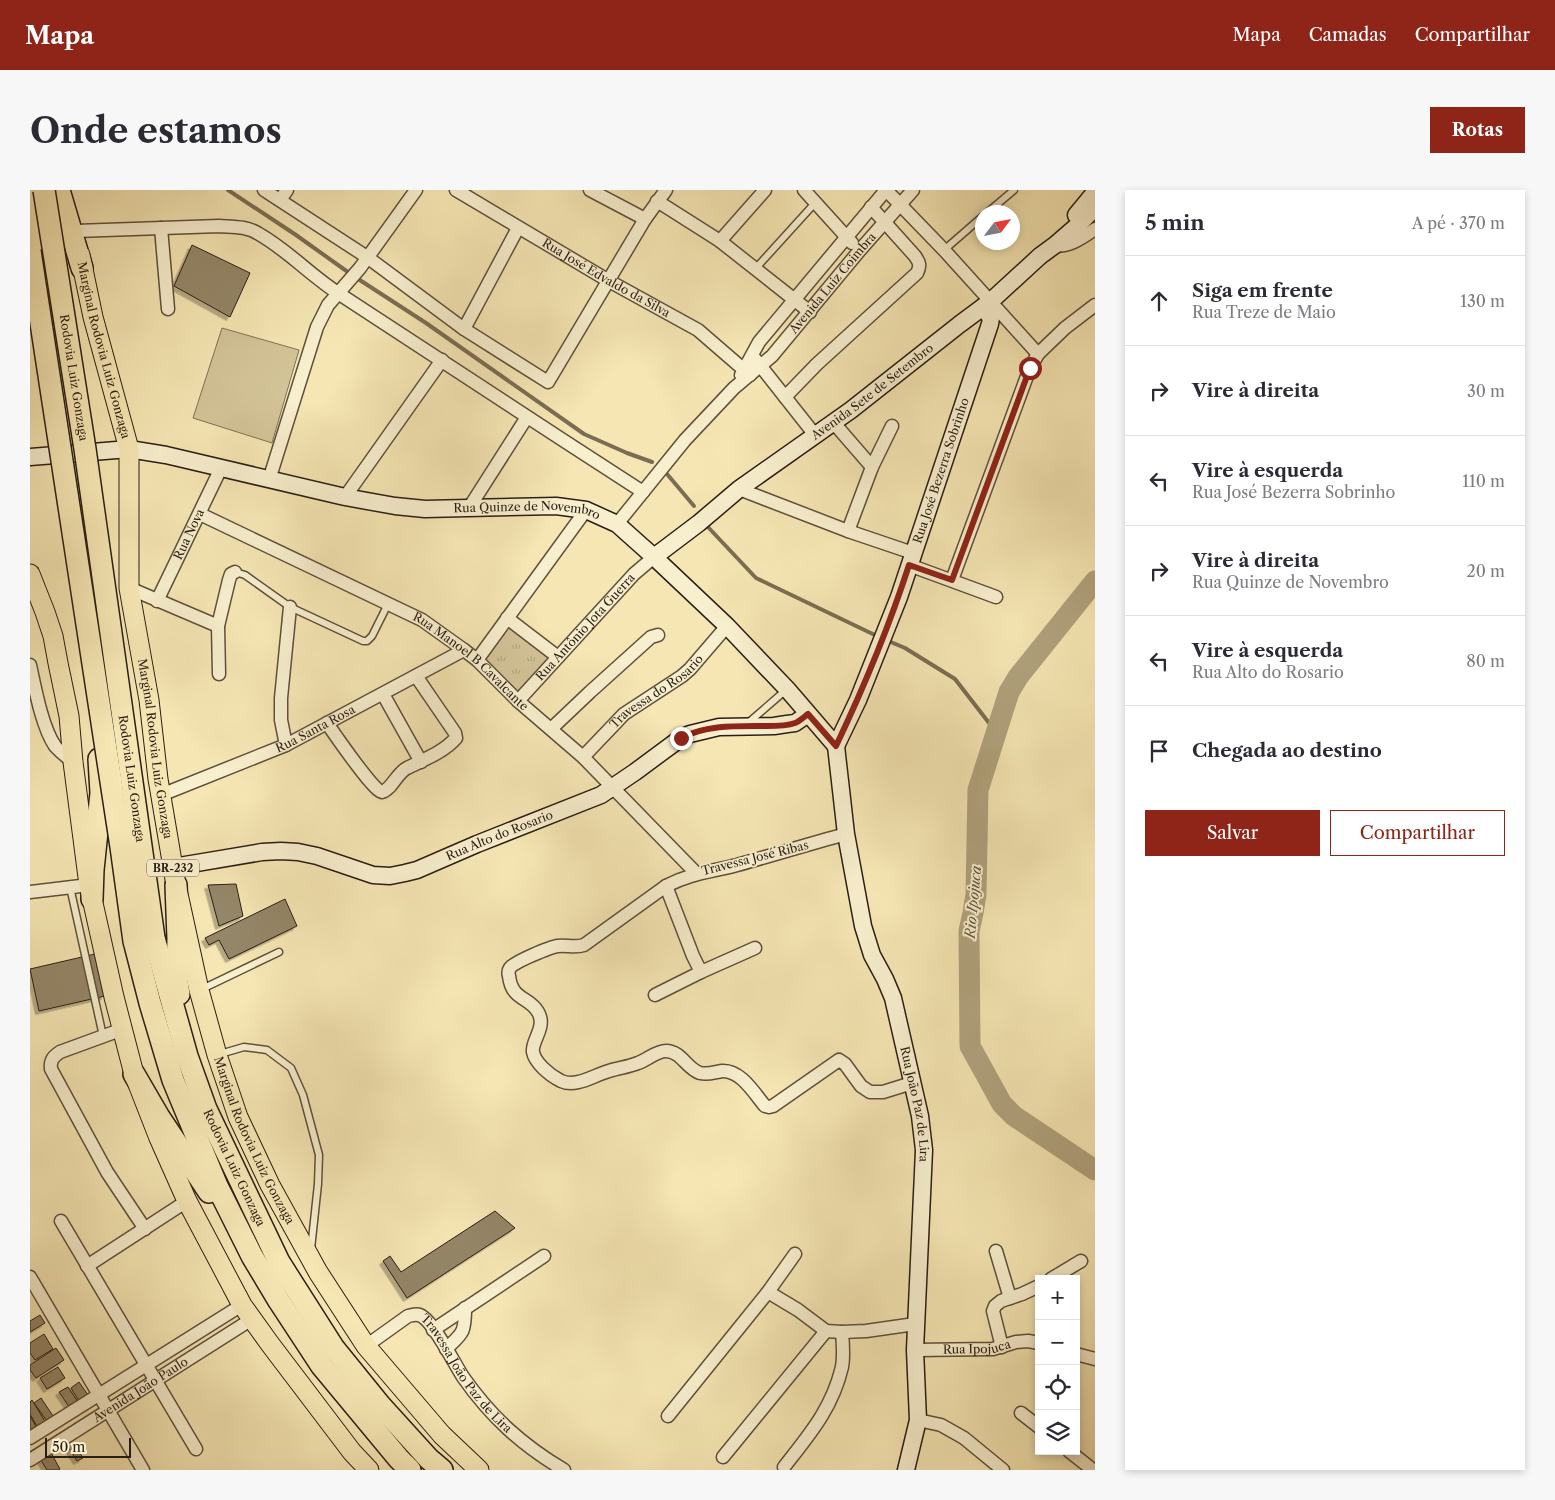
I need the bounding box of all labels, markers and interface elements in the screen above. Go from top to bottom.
text: Mapa [25,21,94,50]
text: Mapa [1233,24,1281,46]
text: Camadas [1309,24,1387,46]
text: Compartilhar [1415,24,1530,46]
button: Rotas [1430,107,1525,153]
text: Onde estamos [30,109,282,152]
north arrow [975,205,1020,250]
text: 5 min [1145,210,1205,235]
text: A pé · 370 m [1412,213,1505,233]
street label: Avenida Luiz Coimbra [785,229,879,337]
street label: Rua José Edvaldo da Silva [540,235,673,321]
street label: Marginal Rodovia Luiz Gonzaga [75,260,133,440]
text: Siga em frente [1192,279,1333,302]
icon: ahead [1145,287,1173,315]
text: 130 m [1460,291,1505,311]
text: Rua Treze de Maio [1192,302,1336,322]
street label: Rodovia Luiz Gonzaga [57,313,91,441]
street label: Avenida Sete de Setembro [807,340,936,443]
route start [1019,357,1042,380]
icon: right [1145,377,1173,405]
text: Vire à direita [1192,379,1319,402]
text: 30 m [1467,381,1505,401]
street label: Rua José Bezerra Sobrinho [909,396,972,545]
text: Vire à esquerda [1192,459,1343,482]
icon: left [1145,467,1173,495]
text: 110 m [1462,471,1505,491]
text: Rua José Bezerra Sobrinho [1192,482,1395,502]
street label: Rua Quinze de Novembro [453,498,603,523]
street label: Rua Nova [170,506,208,562]
text: Vire à direita [1192,549,1319,572]
icon: right [1145,557,1173,585]
text: 20 m [1466,561,1505,581]
street label: Rua Antônio Jota Guerra [532,570,638,684]
text: Rua Quinze de Novembro [1192,572,1389,592]
street label: Rua Manoel B Cavalcante [411,609,532,714]
text: Vire à esquerda [1192,639,1343,662]
icon: left [1145,647,1173,675]
street label: Travessa do Rosario [606,651,706,731]
text: 80 m [1466,651,1505,671]
street label: Marginal Rodovia Luiz Gonzaga [135,657,176,841]
text: Rua Alto do Rosario [1192,662,1344,682]
street label: Rua Santa Rosa [273,701,358,755]
street label: Rodovia Luiz Gonzaga [116,714,148,843]
route end [670,727,693,750]
icon: arrive [1145,737,1173,765]
text: Chegada ao destino [1192,739,1382,762]
street label: Rua Alto do Rosario [444,807,555,864]
button: Salvar [1145,810,1320,856]
button: Compartilhar [1330,810,1505,856]
street label: Travessa José Ribas [700,837,810,878]
road number: BR-232 [147,860,199,876]
water label: Rio Ipojuca [961,864,985,940]
street label: Rua João Paz de Lira [897,1045,932,1163]
street label: Marginal Rodovia Luiz Gonzaga [211,1053,299,1225]
street label: Rodovia Luiz Gonzaga [200,1106,268,1228]
map controls [1035,1275,1080,1455]
button: + [1035,1275,1080,1320]
street label: Travessa João Paz de Lira [418,1311,516,1436]
button: − [1035,1320,1080,1365]
street label: Rua Ipojuca [943,1336,1013,1357]
street label: Avenida João Paulo [89,1354,191,1426]
button: locate [1035,1365,1080,1410]
button: layers [1035,1410,1080,1455]
scale bar [45,1435,131,1458]
text: 50 m [52,1438,85,1456]

